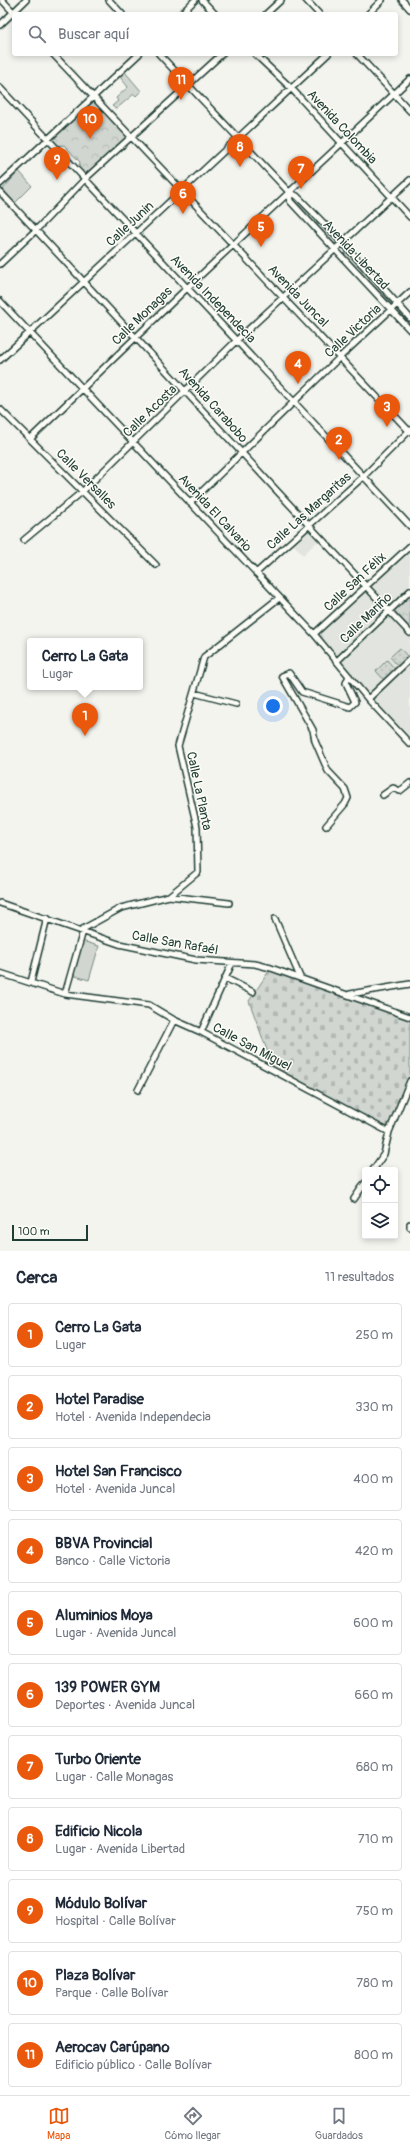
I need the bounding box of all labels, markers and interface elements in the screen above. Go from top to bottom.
search box [12,12,398,56]
icon: search [26,23,48,45]
text: Buscar aquí [58,25,130,44]
pin: 11 [168,67,194,100]
street label: Avenida Colombia [304,87,380,167]
pin: 10 [77,106,103,139]
pin: 8 [227,134,253,167]
pin: 9 [44,147,70,180]
pin: 7 [288,156,314,189]
pin: 6 [170,181,196,214]
street label: Calle Junin [103,198,157,250]
pin: 5 [248,214,274,247]
street label: Avenida Libertad [320,217,392,293]
street label: Avenida Independecia [167,252,259,346]
street label: Avenida Juncal [264,262,332,330]
street label: Calle Monagas [109,283,176,349]
street label: Calle Victoria [321,301,385,361]
pin: 4 [285,351,311,384]
street label: Avenida Carabobo [175,364,251,446]
street label: Calle Acosta [120,381,180,441]
pin: 3 [374,394,400,427]
pin: 2 [326,427,352,460]
street label: Calle Versalles [53,446,120,513]
street label: Calle Las Margaritas [263,469,355,553]
street label: Avenida El Calvario [175,471,255,555]
street label: Calle San Félix [320,549,390,615]
street label: Calle Mariño [337,589,395,647]
popup [27,638,143,690]
text: Cerro La Gata [42,647,128,666]
text: Lugar [42,666,73,682]
your location [263,696,283,716]
pin: 1 [72,703,98,736]
street label: Calle La Planta [183,750,215,832]
street label: Calle San Rafaél [131,928,219,958]
street label: Calle San Miguel [210,1019,294,1075]
map controls [362,1167,398,1239]
button: locate [362,1167,398,1203]
button: layers [362,1203,398,1239]
scale bar [12,1223,88,1242]
text: 100 m [18,1225,49,1238]
text: Cerca [16,1267,57,1288]
text: 11 resultados [325,1269,394,1285]
text: Cerro La Gata [55,1318,142,1337]
text: 1 [27,1327,33,1343]
text: 250 m [355,1327,393,1343]
text: Lugar [55,1337,86,1353]
text: Hotel Paradise [55,1390,144,1409]
text: 2 [26,1399,34,1415]
text: 330 m [355,1399,393,1415]
text: Hotel · Avenida Independecia [55,1409,211,1425]
text: Hotel San Francisco [55,1462,182,1481]
text: 3 [26,1471,34,1487]
text: 400 m [353,1471,393,1487]
text: Hotel · Avenida Juncal [55,1481,175,1497]
text: BBVA Provincial [55,1534,153,1553]
text: 4 [26,1543,34,1559]
text: 420 m [355,1543,393,1559]
text: Banco · Calle Victoria [55,1553,170,1569]
text: Aluminios Moya [55,1606,153,1625]
text: 5 [26,1615,34,1631]
text: 600 m [353,1615,393,1631]
text: Lugar · Avenida Juncal [55,1625,176,1641]
text: 139 POWER GYM [55,1678,160,1697]
text: 6 [26,1687,34,1703]
text: 660 m [355,1687,393,1703]
text: Deportes · Avenida Juncal [55,1697,195,1713]
text: Turbo Oriente [55,1750,141,1769]
text: 7 [27,1759,33,1775]
text: 680 m [356,1759,393,1775]
text: Lugar · Calle Monagas [55,1769,173,1785]
text: Edificio Nicola [55,1822,142,1841]
text: 8 [27,1831,33,1847]
text: 710 m [358,1831,393,1847]
text: Lugar · Avenida Libertad [55,1841,185,1857]
text: Módulo Bolívar [55,1894,147,1913]
text: 9 [27,1903,33,1919]
text: 750 m [356,1903,393,1919]
text: Hospital · Calle Bolívar [55,1913,176,1929]
text: Plaza Bolívar [55,1966,135,1985]
text: 10 [23,1975,37,1991]
text: 780 m [356,1975,393,1991]
text: Parque · Calle Bolívar [55,1985,168,2001]
text: Aerocav Carúpano [55,2038,170,2057]
text: 11 [25,2047,35,2063]
text: 800 m [354,2047,393,2063]
text: Edificio público · Calle Bolívar [55,2057,212,2073]
tab: Mapa [47,2105,70,2142]
tab: Cómo llegar [165,2105,221,2142]
tab: Guardados [315,2105,363,2142]

